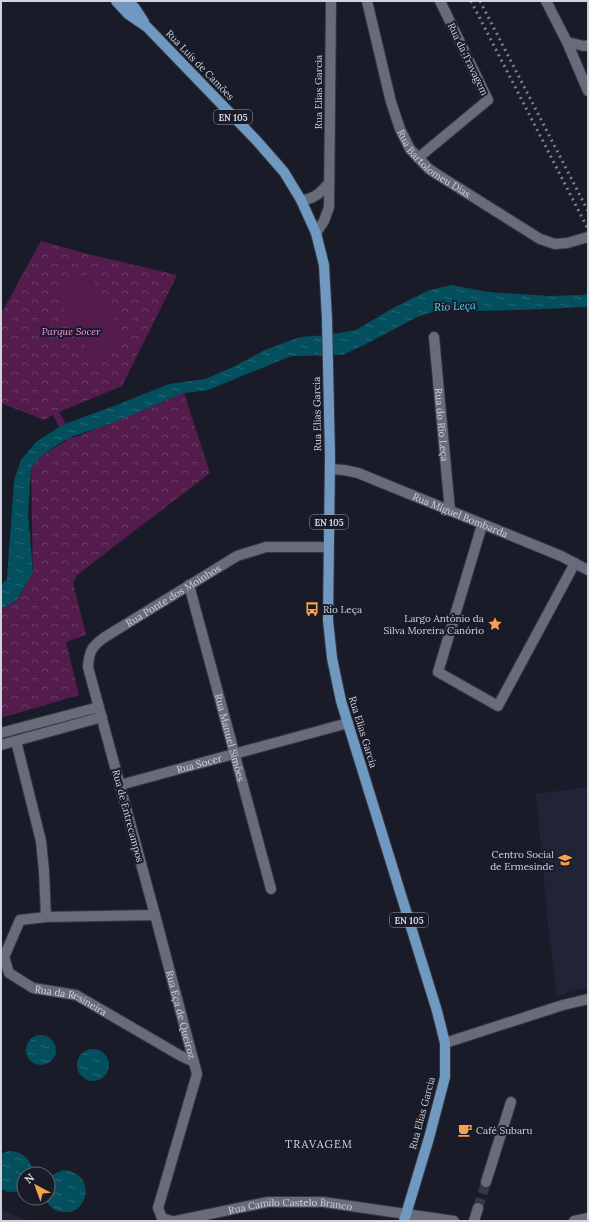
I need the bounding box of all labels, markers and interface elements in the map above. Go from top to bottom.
street label: Rua da Travagem [445,21,491,98]
street label: Rua Luís de Camões [163,27,237,103]
street label: Rua Elias Garcia [312,55,325,129]
road number: EN 105 [214,110,252,124]
street label: Rua Bartolomeu Dias [395,127,474,201]
water label: Rio Leça [434,298,477,314]
park label: Parque Socer [41,325,101,338]
street label: Rua Elias Garcia [310,377,324,451]
street label: Rua do Rio Leça [432,387,452,462]
street label: Rua Miguel Bombarda [411,490,510,540]
road number: EN 105 [310,515,348,529]
street label: Rua Ponte dos Moinhos [123,561,223,629]
bus stop icon: Rio Leça [304,601,320,617]
place label: Rio Leça [323,603,362,616]
place label: Largo António da Silva Moreira Canório [384,612,484,637]
place icon: Largo António da Silva Moreira Canório [487,616,503,632]
street label: Rua Manuel Simões [212,692,248,783]
street label: Rua Elias Garcia [346,694,380,770]
street label: Rua Socer [175,751,224,776]
street label: Rua de Entrecampos [109,768,147,864]
place label: Centro Social de Ermesinde [490,848,555,873]
school or university icon: Centro Social de Ermesinde [557,852,573,868]
road number: EN 105 [390,913,428,927]
street label: Rua Eça de Queiroz [163,969,199,1060]
street label: Rua da Resineira [34,982,110,1018]
street label: Rua Elias Garcia [406,1075,438,1151]
cafe icon: Café Subaru [457,1122,473,1138]
place label: Café Subaru [476,1124,532,1137]
district label: TRAVAGEM [285,1137,353,1151]
north arrow [16,1166,56,1206]
text: N [22,1170,38,1187]
street label: Rua Camilo Castelo Branco [227,1195,354,1217]

